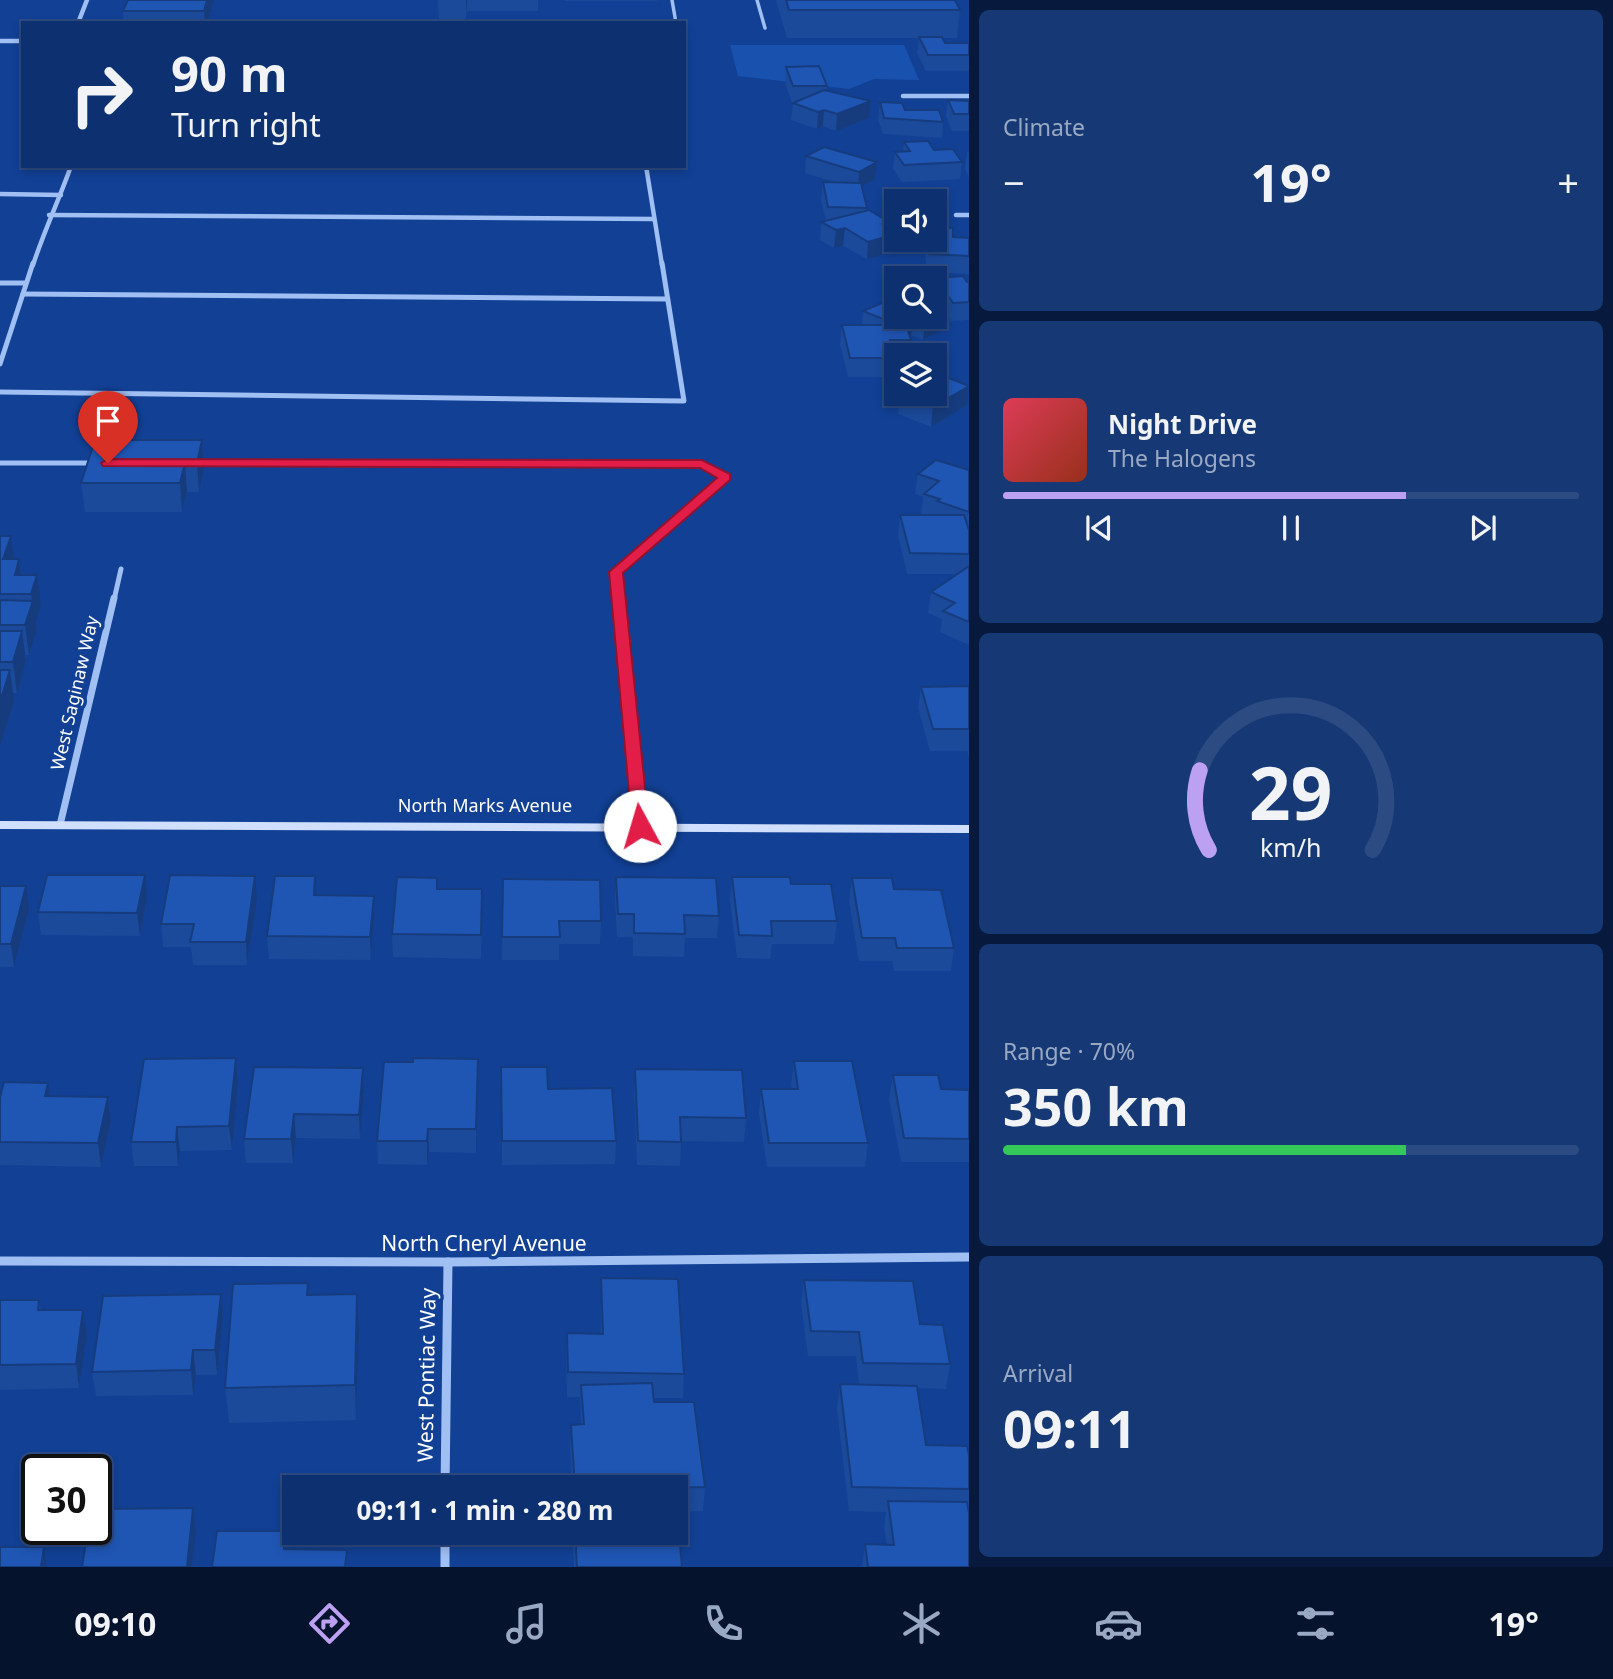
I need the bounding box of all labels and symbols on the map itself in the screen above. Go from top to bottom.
pin [78,391,138,463]
street label: West Saginaw Way [45,612,104,772]
position arrow [603,789,677,863]
street label: North Marks Avenue [398,793,572,817]
street label: North Cheryl Avenue [381,1229,587,1257]
street label: West Pontiac Way [410,1287,442,1462]
speed limit sign: 30 [21,1454,112,1545]

